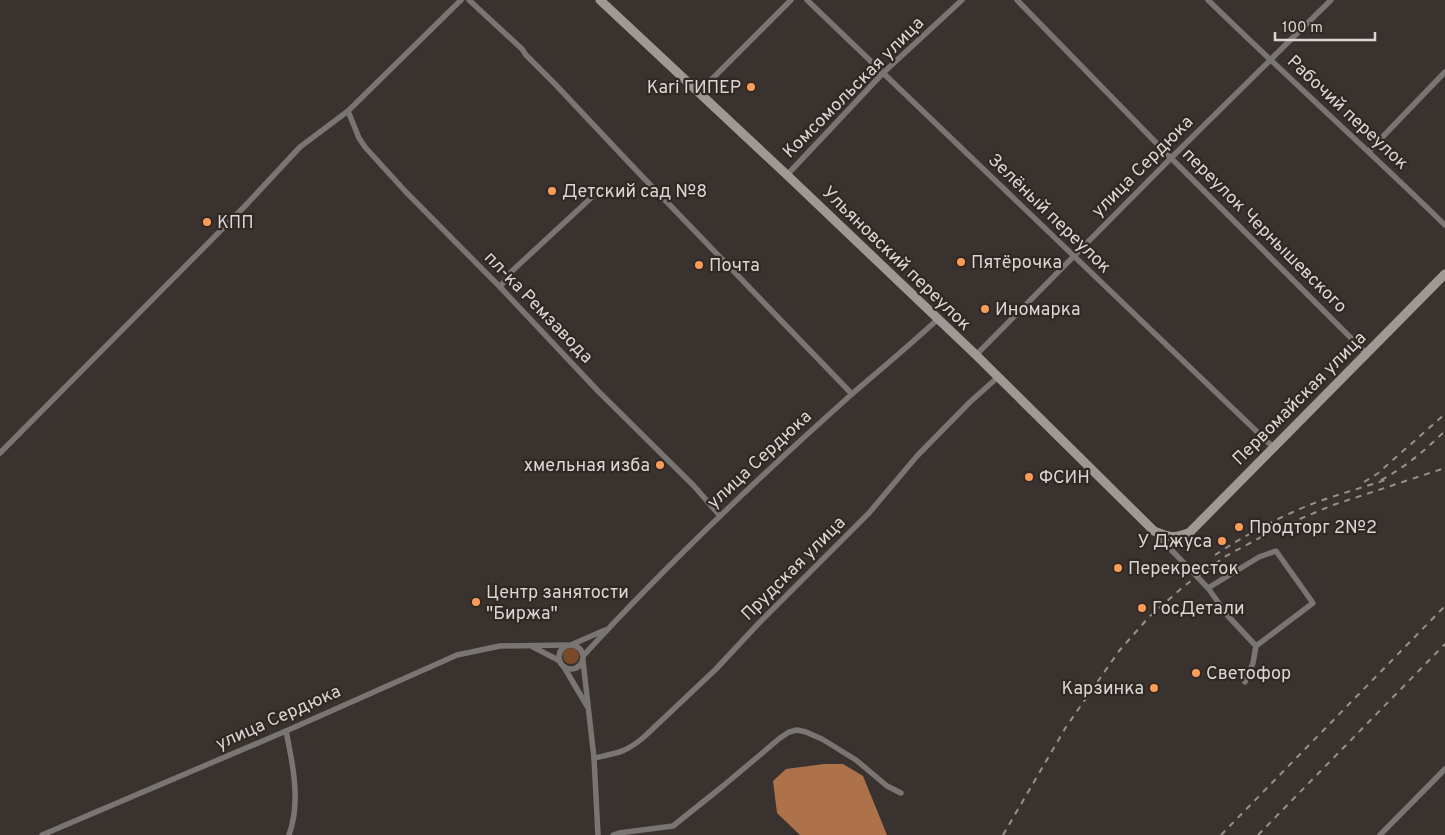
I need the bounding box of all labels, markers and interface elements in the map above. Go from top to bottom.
scale bar [1275,10,1375,42]
street label: Комсомольская улица [778,12,930,164]
text: 100 m [1282,19,1323,38]
street label: Рабочий переулок [1281,51,1413,175]
place label: Kari ГИПЕР [647,77,741,100]
marker: Kari ГИПЕР [745,81,757,93]
street label: улица Сердюка [1087,111,1199,223]
street label: переулок Чернышевского [1177,144,1351,318]
street label: Зелёный переулок [982,149,1116,279]
place label: Детский сад №8 [562,181,707,204]
street label: Ульяновский переулок [816,182,976,337]
marker: Детский сад №8 [546,185,558,197]
place label: КПП [217,212,254,235]
marker: КПП [201,216,213,228]
street label: пл-ка Ремзавода [479,247,597,369]
place label: Пятёрочка [971,252,1062,275]
place label: Почта [709,255,760,278]
marker: Пятёрочка [955,256,967,268]
marker: Почта [693,259,705,271]
place label: Иномарка [995,299,1080,322]
marker: Иномарка [979,303,991,315]
street label: Первомайская улица [1228,327,1372,471]
street label: улица Сердюка [703,406,817,514]
place label: хмельная изба [524,455,650,478]
marker: хмельная изба [654,459,666,471]
place label: ФСИН [1039,467,1090,490]
marker: ФСИН [1023,471,1035,483]
street label: Прудская улица [737,512,851,626]
place label: Продторг 2№2 [1249,517,1377,540]
marker: Продторг 2№2 [1233,521,1245,533]
place label: У Джуса [1138,531,1212,554]
marker: У Джуса [1216,535,1228,547]
place label: Перекресток [1128,558,1239,581]
marker: Перекресток [1112,562,1124,574]
place label: Центр занятости "Биржа" [486,582,629,626]
marker: Центр занятости "Биржа" [470,596,482,608]
place label: ГосДетали [1152,598,1245,621]
marker: ГосДетали [1136,602,1148,614]
place label: Светофор [1206,663,1291,686]
marker: Светофор [1190,667,1202,679]
place label: Карзинка [1062,678,1144,701]
street label: улица Сердюка [212,680,345,756]
marker: Карзинка [1148,682,1160,694]

